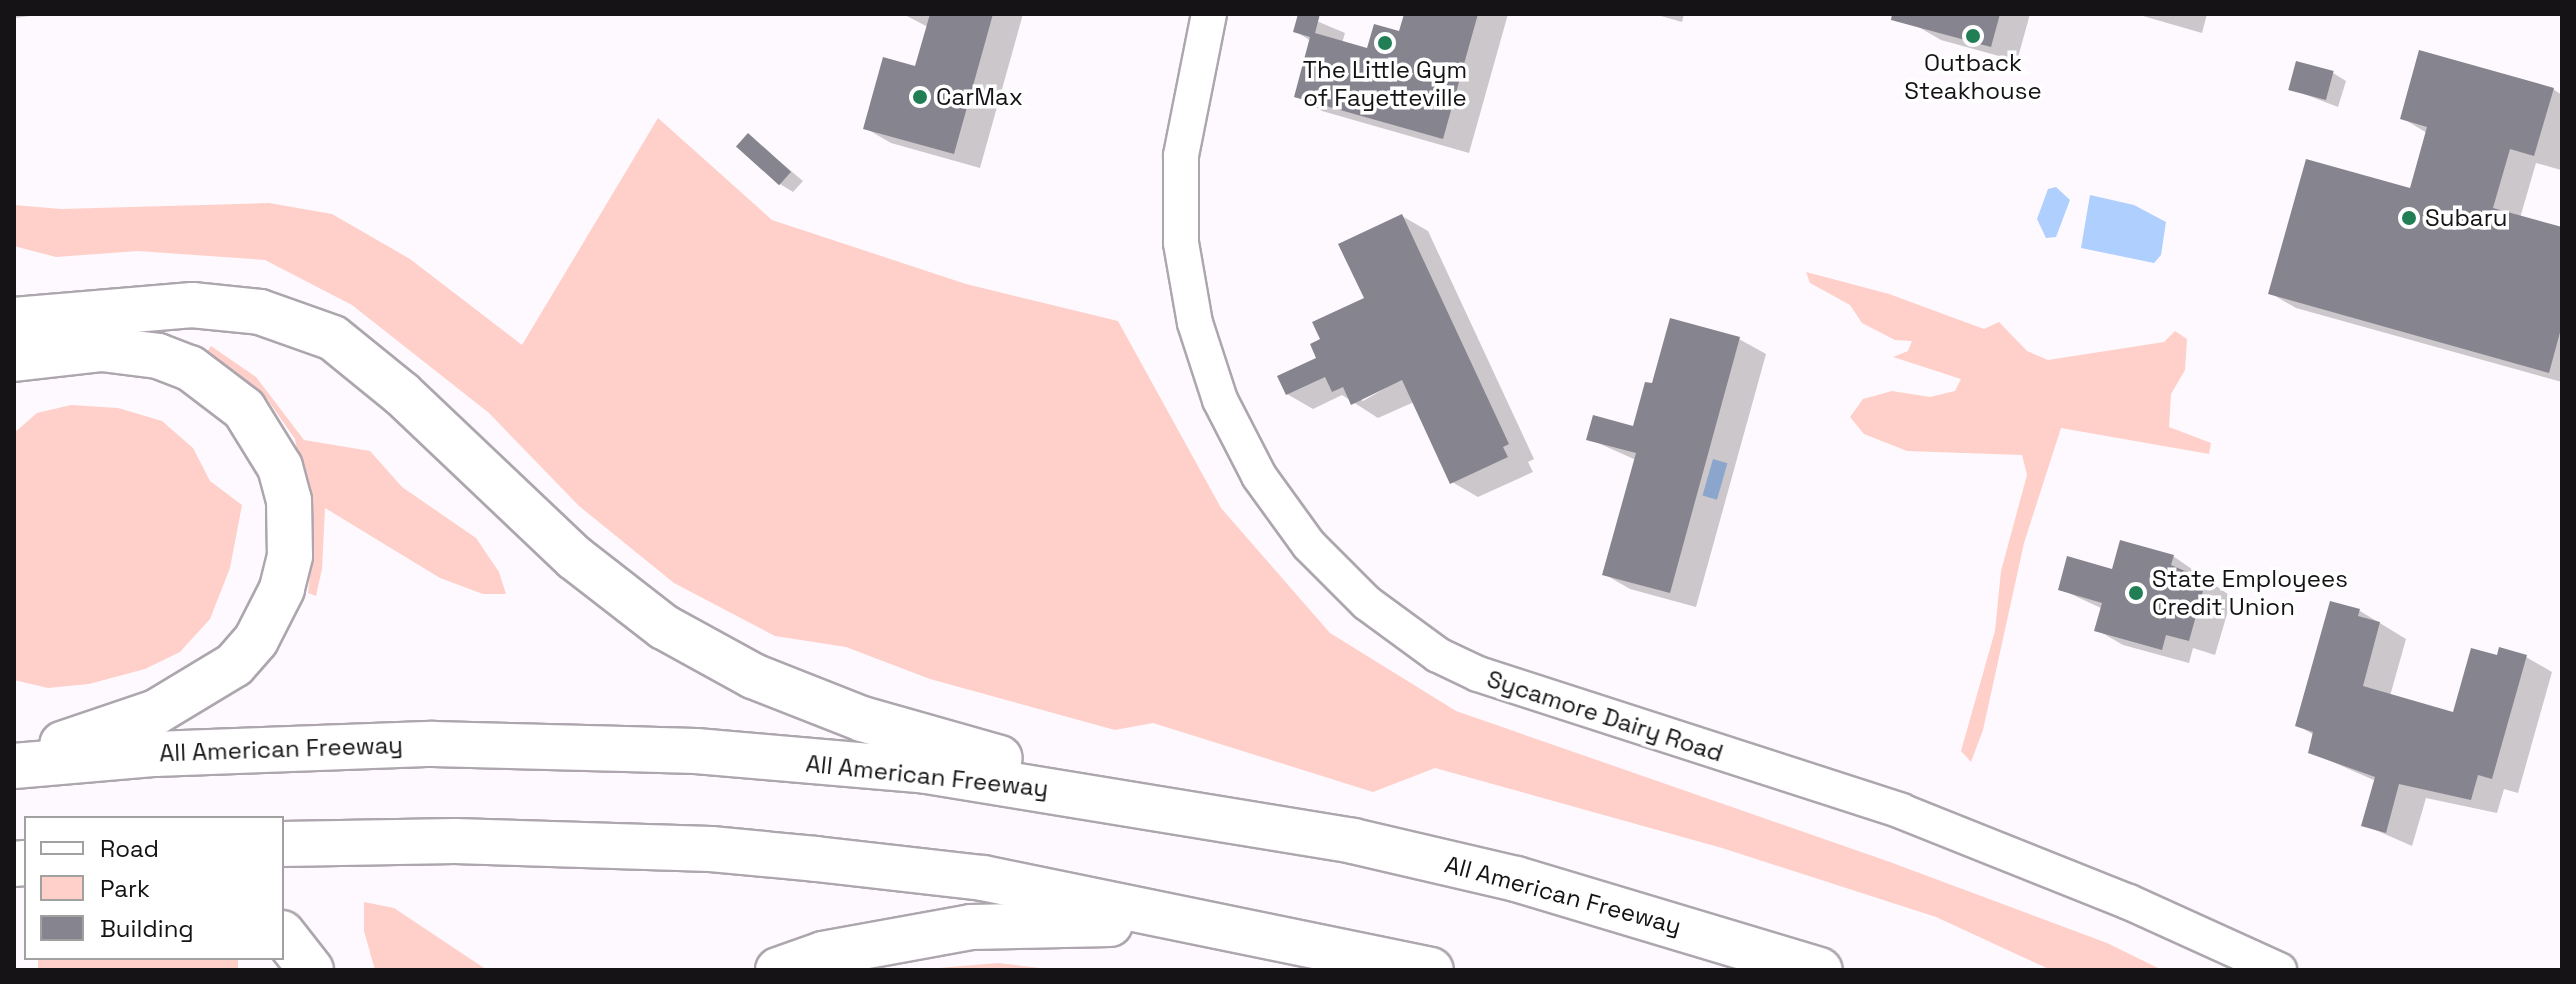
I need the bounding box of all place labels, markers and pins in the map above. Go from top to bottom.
marker: Outback Steakhouse [1964,27,1982,45]
marker: The Little Gym of Fayetteville [1376,34,1394,52]
place label: Outback Steakhouse [1904,49,2042,105]
place label: The Little Gym of Fayetteville [1303,56,1467,112]
place label: CarMax [936,83,1023,111]
marker: CarMax [911,88,929,106]
place label: Subaru [2425,204,2507,232]
marker: Subaru [2400,209,2418,227]
place label: State Employees Credit Union [2152,565,2348,621]
marker: State Employees Credit Union [2127,584,2145,602]

